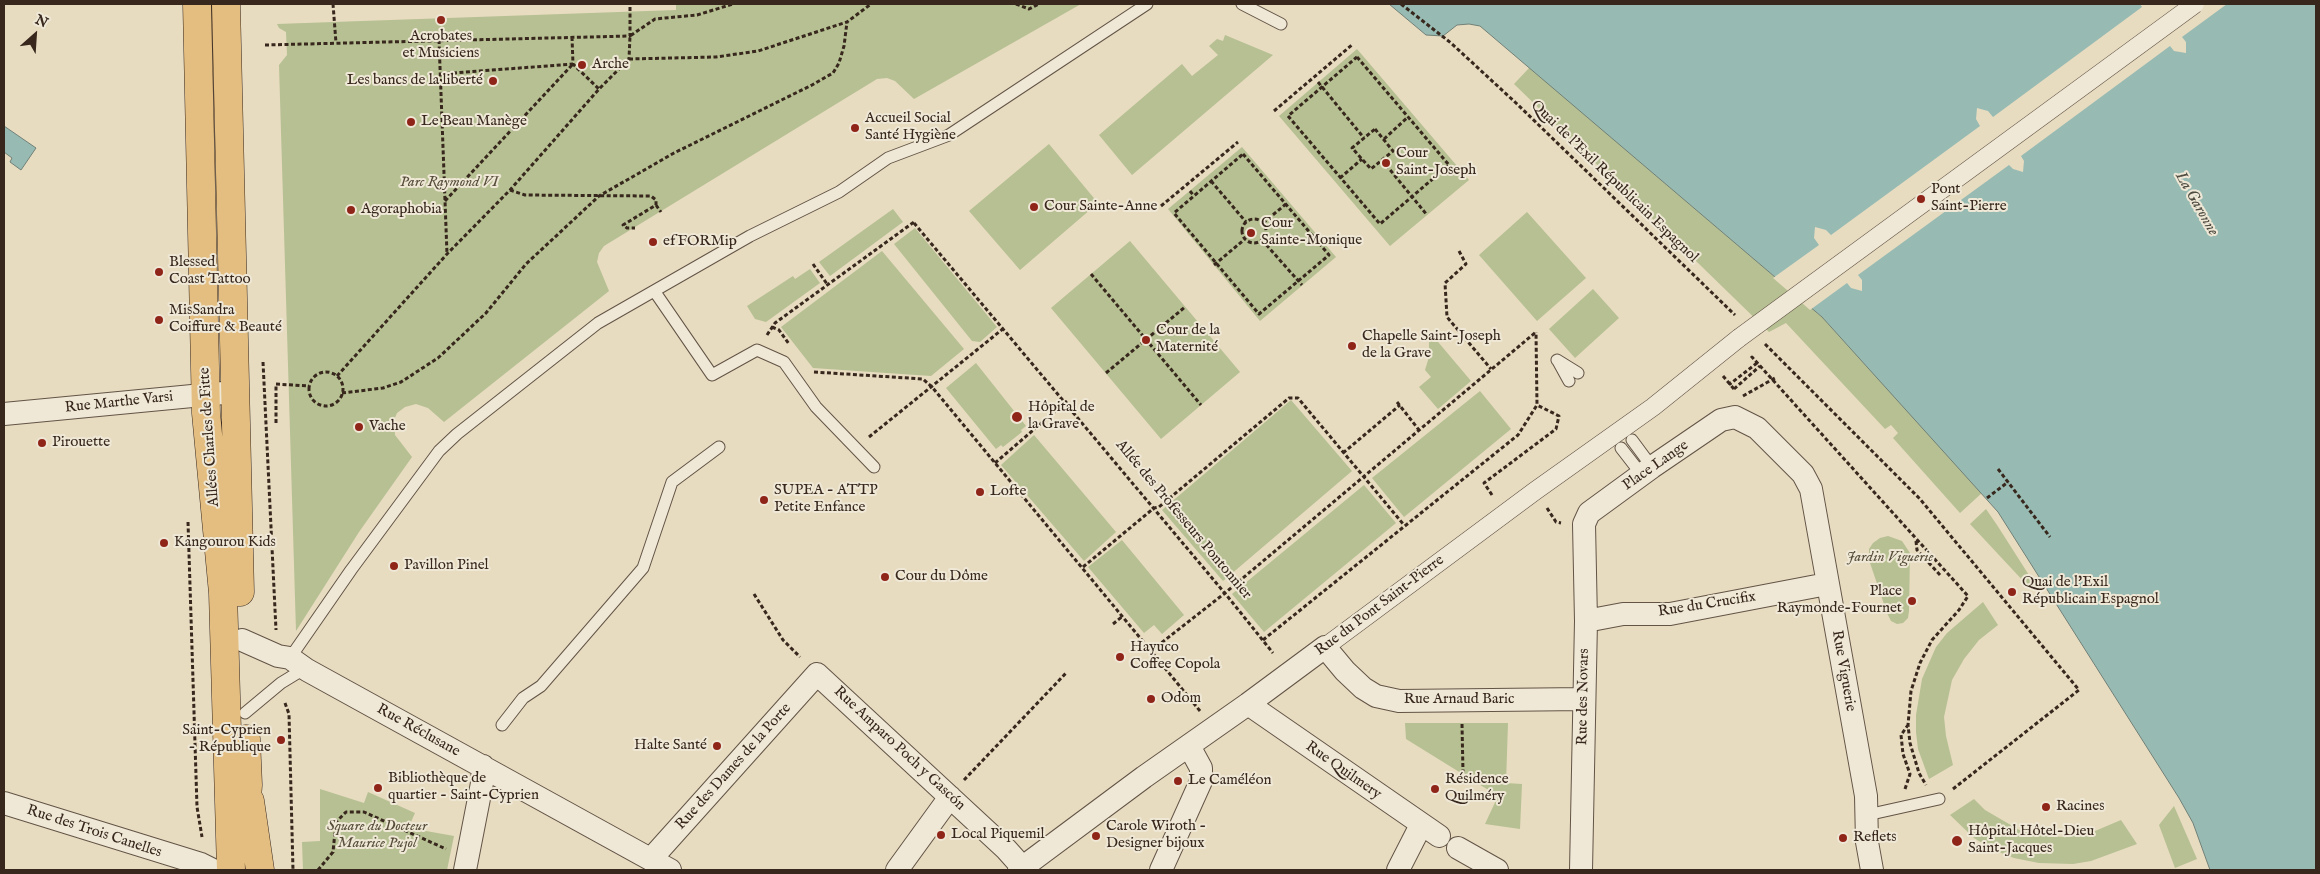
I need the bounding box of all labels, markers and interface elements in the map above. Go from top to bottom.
north arrow [10,10,60,60]
text: N [32,11,51,32]
marker: Acrobates et Musiciens [435,14,447,26]
place label: Acrobates et Musiciens [403,28,479,63]
place label: Arche [592,56,629,74]
marker: Arche [576,59,588,71]
place label: Les bancs de la liberté [347,72,483,90]
marker: Les bancs de la liberté [487,75,499,87]
street label: Quai de l'Exil Républicain Espagnol [1526,97,1702,267]
place label: Accueil Social Santé Hygiène [865,110,956,145]
place label: Le Beau Manège [421,113,527,131]
marker: Le Beau Manège [405,116,417,128]
marker: Accueil Social Santé Hygiène [849,122,861,134]
place label: Cour Saint-Joseph [1396,145,1476,180]
marker: Cour Saint-Joseph [1380,157,1392,169]
water label: La Garonne [2170,169,2222,239]
park label: Parc Raymond VI [400,174,498,192]
place label: Pont Saint-Pierre [1931,181,2007,216]
marker: Pont Saint-Pierre [1915,193,1927,205]
place label: Cour Sainte-Anne [1044,198,1157,216]
place label: Agoraphobia [361,201,442,219]
marker: Cour Sainte-Anne [1028,201,1040,213]
marker: Agoraphobia [345,204,357,216]
place label: Cour Sainte-Monique [1261,215,1362,250]
marker: Cour Sainte-Monique [1245,227,1257,239]
place label: efFORMip [663,233,737,251]
marker: efFORMip [647,236,659,248]
place label: Blessed Coast Tattoo [169,254,251,289]
marker: Blessed Coast Tattoo [153,266,165,278]
place label: MisSandra Coiffure & Beauté [169,302,282,337]
marker: MisSandra Coiffure & Beauté [153,314,165,326]
place label: Cour de la Maternité [1156,322,1220,357]
place label: Chapelle Saint-Joseph de la Grave [1362,328,1501,363]
marker: Cour de la Maternité [1140,334,1152,346]
marker: Chapelle Saint-Joseph de la Grave [1346,340,1358,352]
street label: Allées Charles de Fitte [196,367,224,507]
street label: Rue Marthe Varsi [64,388,174,418]
place label: Hôpital de la Grave [1028,399,1095,434]
marker: Hôpital de la Grave [1010,410,1024,424]
place label: Vache [369,418,406,436]
marker: Vache [353,421,365,433]
place label: Pirouette [52,434,110,452]
marker: Pirouette [36,437,48,449]
street label: Allée des Professeurs Pontonnier [1111,437,1255,603]
street label: Place Lange [1620,437,1692,495]
place label: SUPEA - ATTP Petite Enfance [774,482,878,517]
place label: Lofte [990,483,1026,501]
marker: Lofte [974,486,986,498]
marker: SUPEA - ATTP Petite Enfance [758,494,770,506]
place label: Kangourou Kids [174,534,276,552]
marker: Kangourou Kids [158,537,170,549]
park label: Jardin Viguerie [1846,549,1934,567]
street label: Rue du Pont Saint-Pierre [1312,552,1448,660]
place label: Pavillon Pinel [404,557,489,575]
marker: Pavillon Pinel [388,560,400,572]
place label: Cour du Dôme [895,568,988,586]
marker: Cour du Dôme [879,571,891,583]
place label: Quai de l'Exil Républicain Espagnol [2022,574,2159,609]
place label: Place Raymonde-Fournet [1777,583,1902,618]
marker: Quai de l'Exil Républicain Espagnol [2006,586,2018,598]
street label: Rue du Crucifix [1657,588,1757,622]
marker: Place Raymonde-Fournet [1906,595,1918,607]
street label: Rue Viguerie [1827,629,1859,713]
place label: Hayuco Coffee Copola [1130,639,1220,674]
street label: Rue des Novars [1574,648,1594,746]
marker: Hayuco Coffee Copola [1114,651,1126,663]
street label: Rue Amparo Poch y Gascón [829,683,969,815]
place label: Odom [1161,690,1201,708]
street label: Rue Arnaud Baric [1404,691,1514,709]
marker: Odom [1145,693,1157,705]
street label: Rue des Dames de la Porte [672,700,796,834]
street label: Rue Réclusane [373,701,463,761]
place label: Saint-Cyprien - République [182,722,271,757]
marker: Saint-Cyprien - République [275,734,287,746]
place label: Halte Santé [634,737,707,755]
street label: Rue Quilmery [1301,738,1385,804]
marker: Halte Santé [711,740,723,752]
place label: Bibliothèque de quartier - Saint-Cyprien [388,770,539,805]
place label: Résidence Quilméry [1445,771,1509,806]
place label: Le Caméléon [1188,772,1272,790]
marker: Le Caméléon [1172,775,1184,787]
marker: Bibliothèque de quartier - Saint-Cyprien [372,782,384,794]
marker: Résidence Quilméry [1429,783,1441,795]
place label: Racines [2056,798,2104,816]
marker: Racines [2040,801,2052,813]
street label: Rue des Trois Canelles [24,802,164,862]
park label: Square du Docteur Maurice Pujol [327,818,427,853]
place label: Carole Wiroth - Designer bijoux [1106,818,1206,853]
place label: Hôpital Hôtel-Dieu Saint-Jacques [1968,823,2094,858]
place label: Local Piquemil [951,826,1045,844]
marker: Local Piquemil [935,829,947,841]
place label: Reflets [1853,829,1897,847]
marker: Carole Wiroth - Designer bijoux [1090,830,1102,842]
marker: Reflets [1837,832,1849,844]
marker: Hôpital Hôtel-Dieu Saint-Jacques [1950,834,1964,848]

